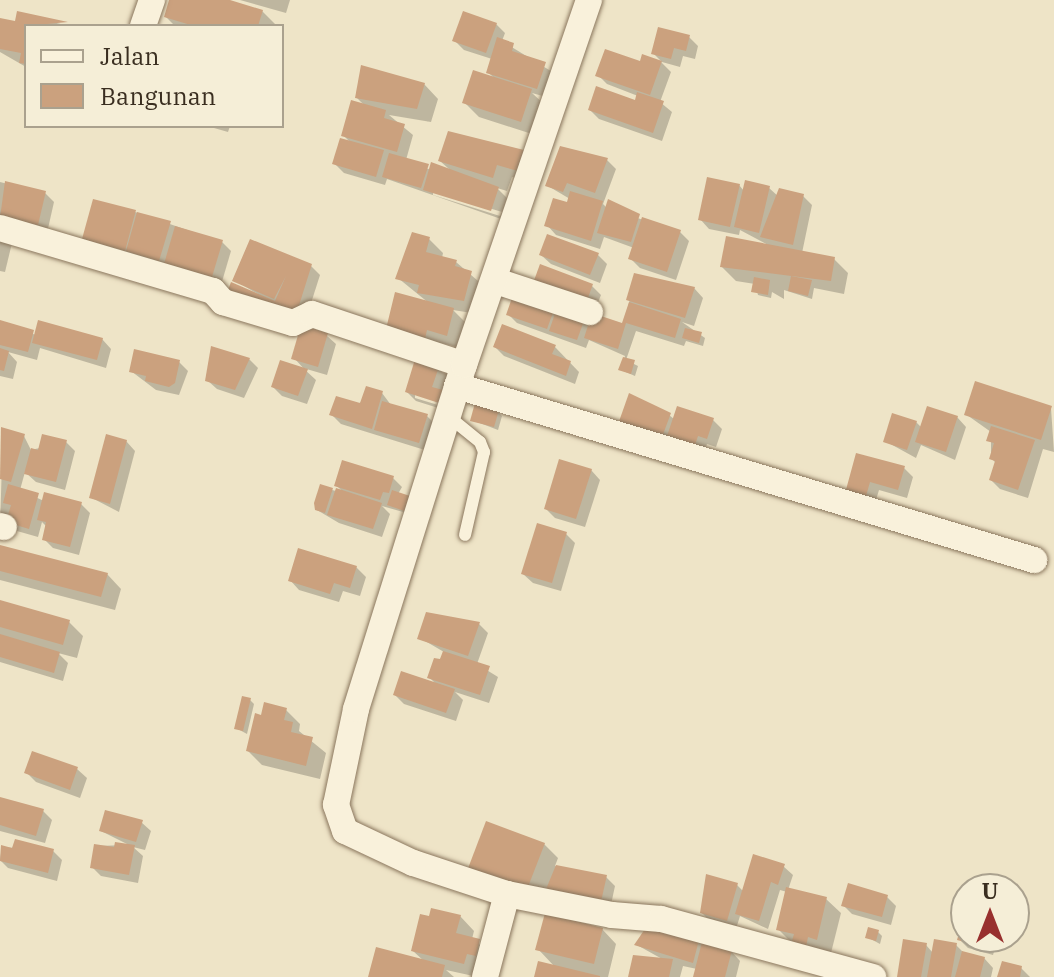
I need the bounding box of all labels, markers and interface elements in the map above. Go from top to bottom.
legend [24,24,284,128]
text: Jalan [100,40,160,72]
text: Bangunan [100,80,216,112]
north arrow [950,873,1030,953]
text: U [982,876,998,905]

